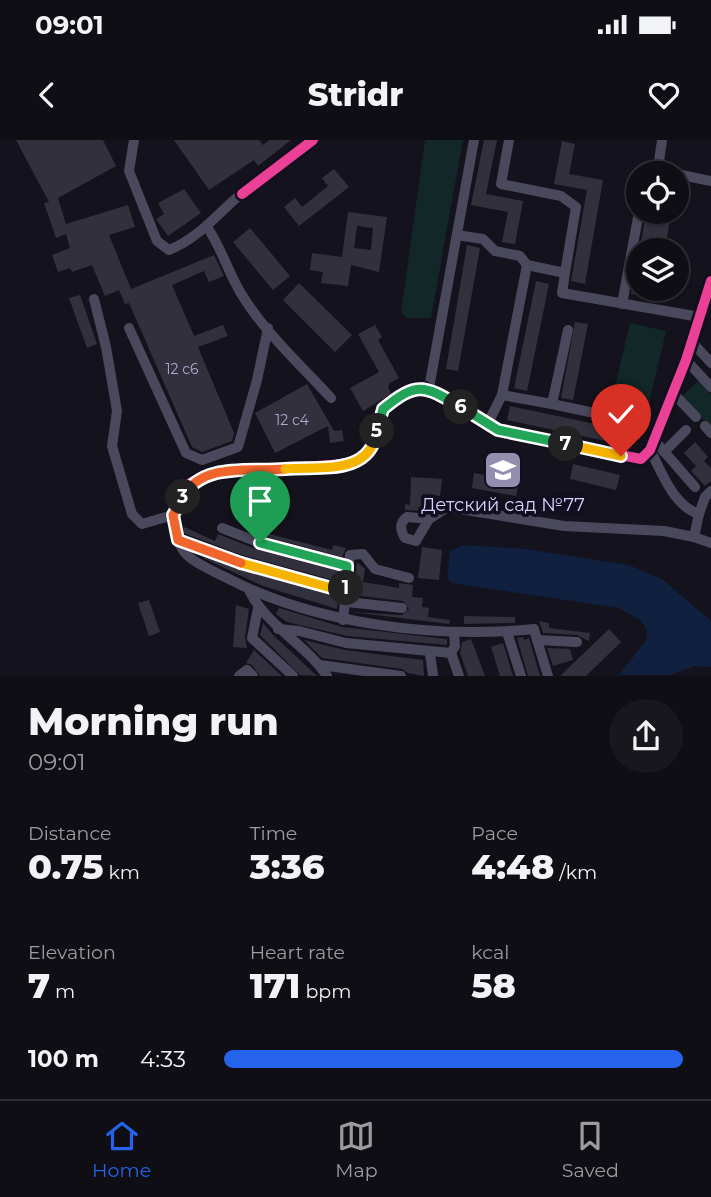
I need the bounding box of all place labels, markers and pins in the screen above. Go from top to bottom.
pin [591,384,651,456]
pin: 6 [444,390,478,424]
pin: 5 [360,414,394,448]
pin: 7 [548,426,584,462]
school or university icon: Детский сад №77 [482,449,524,491]
pin [230,471,290,543]
pin: 3 [166,480,200,514]
place label: Детский сад №77 [421,494,585,516]
pin: 1 [328,570,364,606]

